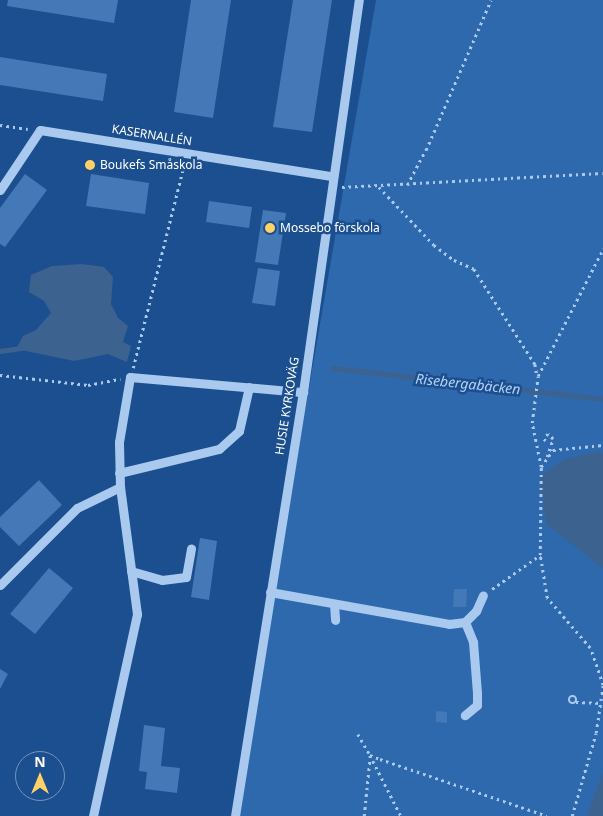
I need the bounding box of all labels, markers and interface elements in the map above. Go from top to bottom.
street label: KASERNALLÉN [111,122,193,148]
place label: Boukefs Småskola [100,158,202,172]
marker: Boukefs Småskola [84,159,96,171]
place label: Mossebo förskola [280,221,380,235]
marker: Mossebo förskola [264,222,276,234]
street label: HUSIE KYRKOVÄG [272,356,302,456]
water label: Risebergabäcken [415,370,521,398]
north arrow [15,751,65,801]
text: N [34,752,46,771]

